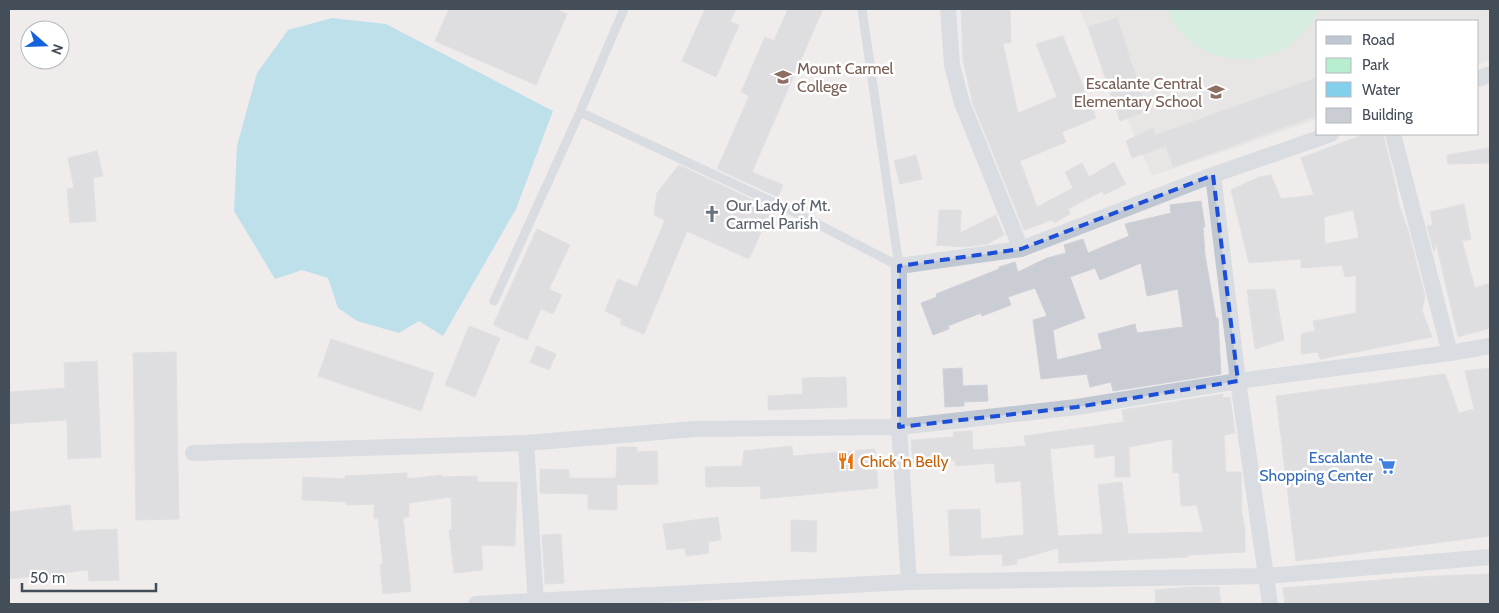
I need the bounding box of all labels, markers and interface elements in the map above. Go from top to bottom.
north arrow [20,20,70,70]
legend [1316,20,1479,135]
text: Road [1362,31,1395,49]
text: N [47,42,67,57]
text: Park [1362,56,1389,74]
place label: Mount Carmel College [797,59,894,96]
school or university icon: Mount Carmel College [773,67,793,87]
place label: Escalante Central Elementary School [1074,74,1202,111]
text: Water [1362,81,1400,99]
school or university icon: Escalante Central Elementary School [1206,82,1226,102]
text: Building [1362,106,1413,124]
place label: Our Lady of Mt. Carmel Parish [726,196,831,233]
church icon: Our Lady of Mt. Carmel Parish [702,204,722,224]
place label: Escalante Shopping Center [1259,448,1374,485]
restaurant icon: Chick 'n Belly [836,451,856,471]
place label: Chick 'n Belly [860,452,949,471]
supermarket icon: Escalante Shopping Center [1377,456,1397,476]
scale bar [22,560,156,592]
text: 50 m [30,569,65,587]

